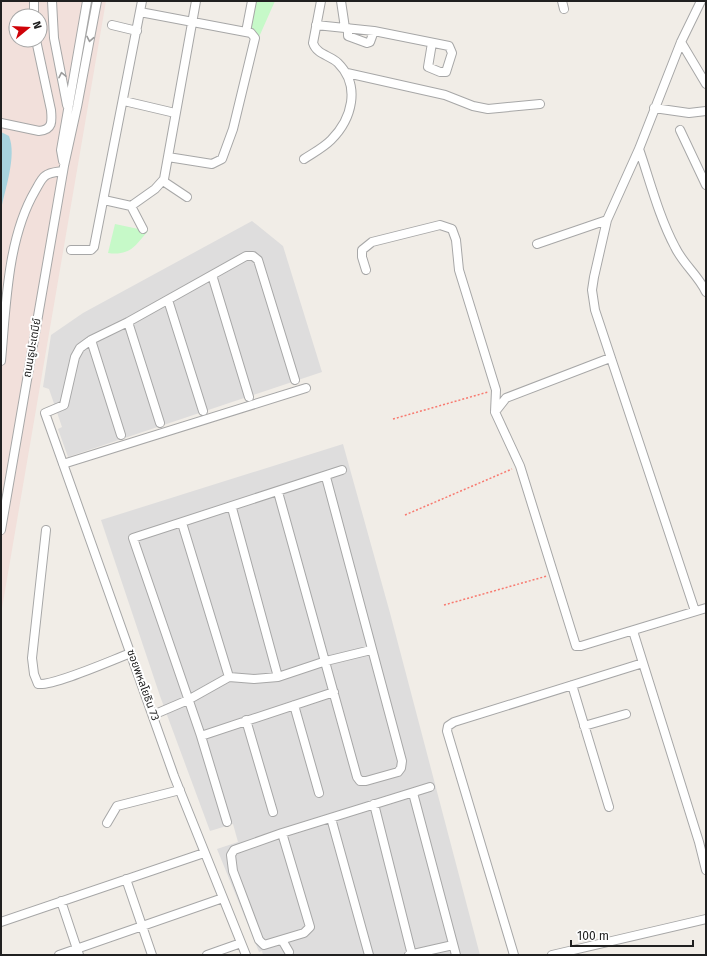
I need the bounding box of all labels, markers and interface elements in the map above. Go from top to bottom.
north arrow [8,8,48,48]
text: N [30,20,44,31]
one-way arrow [86,36,95,42]
one-way arrow [59,72,67,78]
street label: ถนนธูปะเตมีย์ [20,317,44,379]
street label: ซอยพหลโยธิน 73 [124,648,162,722]
scale bar [571,922,693,948]
text: 100 m [577,929,609,943]

